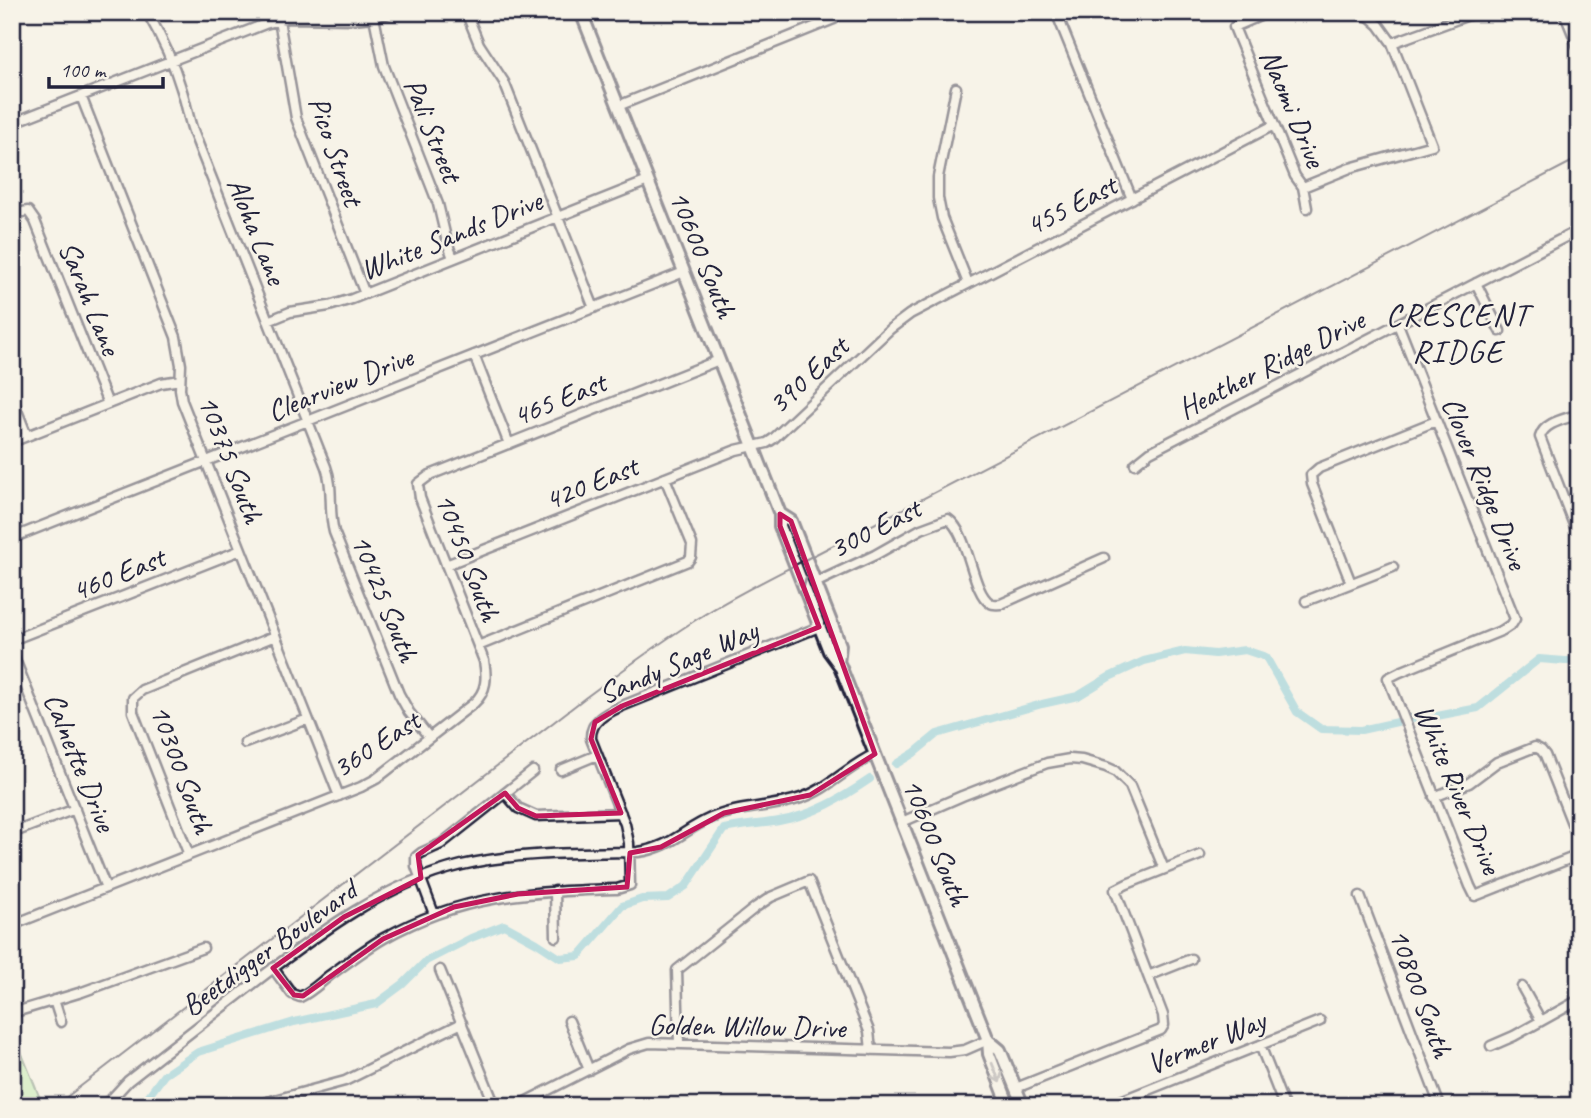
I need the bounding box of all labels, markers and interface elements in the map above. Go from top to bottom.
street label: Naomi Drive [1251,43,1336,175]
scale bar [49,46,163,90]
text: 100 m [60,57,107,83]
street label: Pali Street [395,73,472,190]
street label: Pico Street [300,91,373,214]
street label: 455 East [1019,165,1126,244]
street label: Aloha Lane [218,172,296,292]
street label: White Sands Drive [355,181,549,289]
street label: 10600 South [660,185,746,325]
street label: Sarah Lane [50,236,131,363]
district label: CRESCENT RIDGE [1386,294,1535,372]
street label: Heather Ridge Drive [1171,300,1373,427]
street label: 390 East [760,326,859,422]
street label: Clearview Drive [262,337,420,430]
street label: 465 East [507,362,614,435]
street label: 10375 South [189,390,273,530]
street label: Clover Ridge Drive [1433,391,1538,577]
street label: 420 East [539,446,646,519]
street label: 10450 South [426,488,510,628]
street label: 300 East [823,488,930,567]
street label: 10425 South [342,529,428,669]
street label: 460 East [66,537,173,610]
one-way arrow [795,567,808,589]
street label: Sandy Sage Way [593,611,765,713]
street label: Calnette Drive [35,687,126,839]
street label: White River Drive [1405,698,1512,882]
street label: 10300 South [141,699,223,840]
street label: 360 East [325,700,430,786]
street label: 10600 South [893,773,979,913]
street label: Beetdigger Boulevard [174,869,368,1025]
street label: 10800 South [1380,923,1462,1064]
street label: Vermer Way [1141,1000,1273,1083]
street label: Golden Willow Drive [648,1005,848,1047]
one-way arrow [991,1062,1004,1084]

